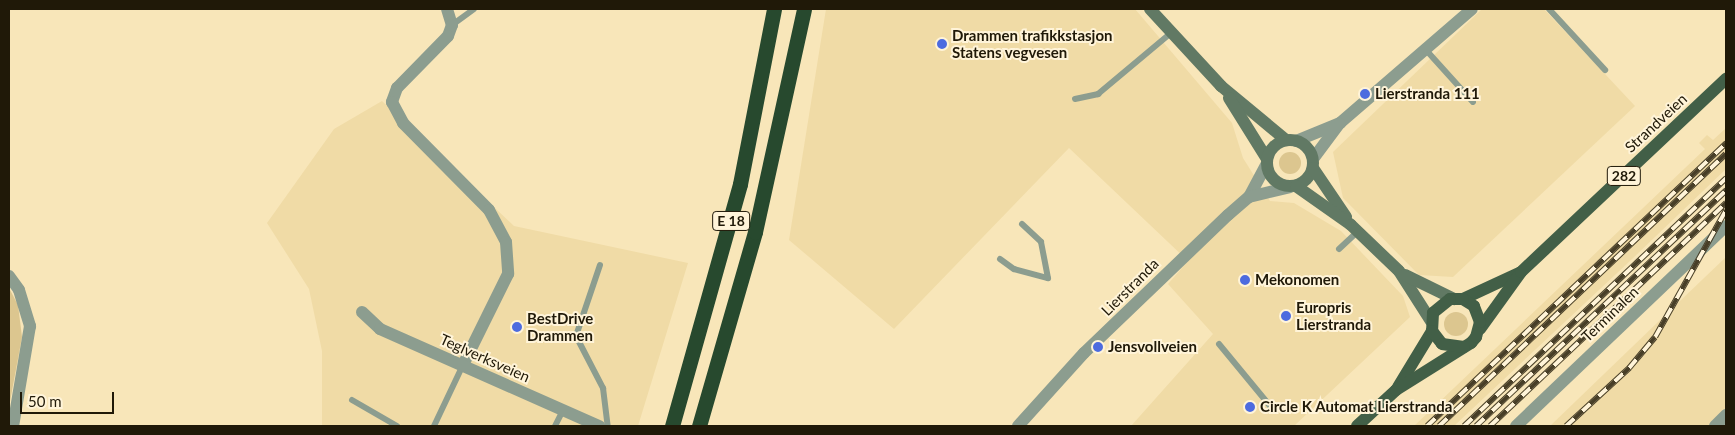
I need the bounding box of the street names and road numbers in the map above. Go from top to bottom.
street label: Strandveien [1621,90,1691,156]
road number: 282 [1606,165,1642,188]
road number: E 18 [711,210,751,232]
street label: Lierstranda [1098,255,1162,319]
street label: Terminalen [1578,283,1642,345]
street label: Teglverksveien [437,330,533,386]

